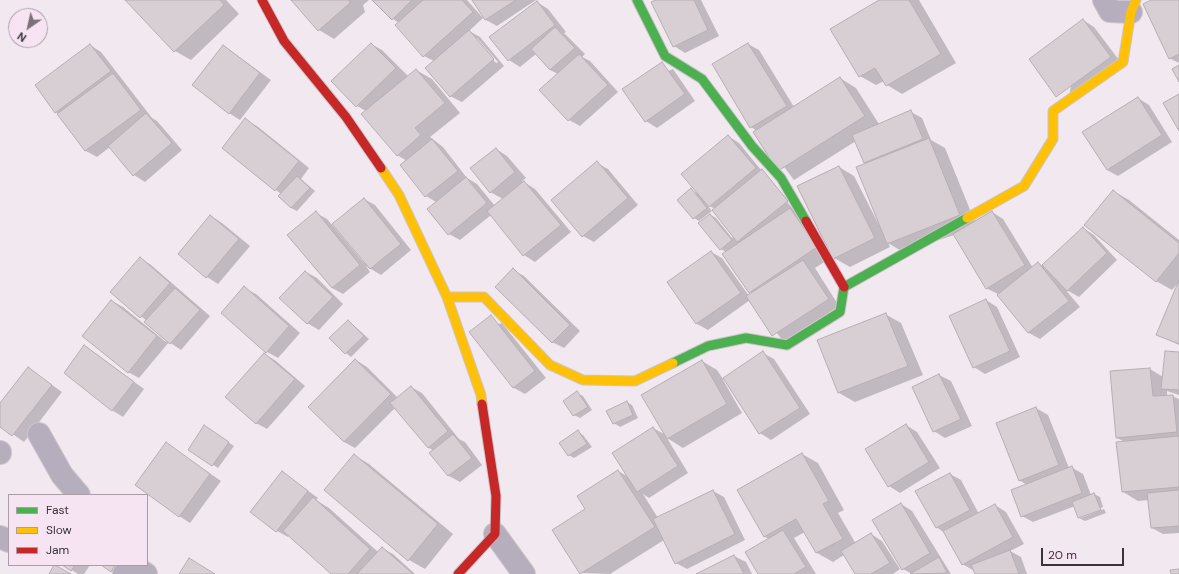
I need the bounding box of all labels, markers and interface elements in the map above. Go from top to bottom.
north arrow [8,8,48,48]
text: N [15,29,29,45]
legend [8,494,148,566]
text: Fast [46,502,69,518]
text: Slow [46,522,72,538]
scale bar [1043,540,1126,566]
text: Jam [46,542,69,558]
text: 20 m [1048,547,1077,563]

